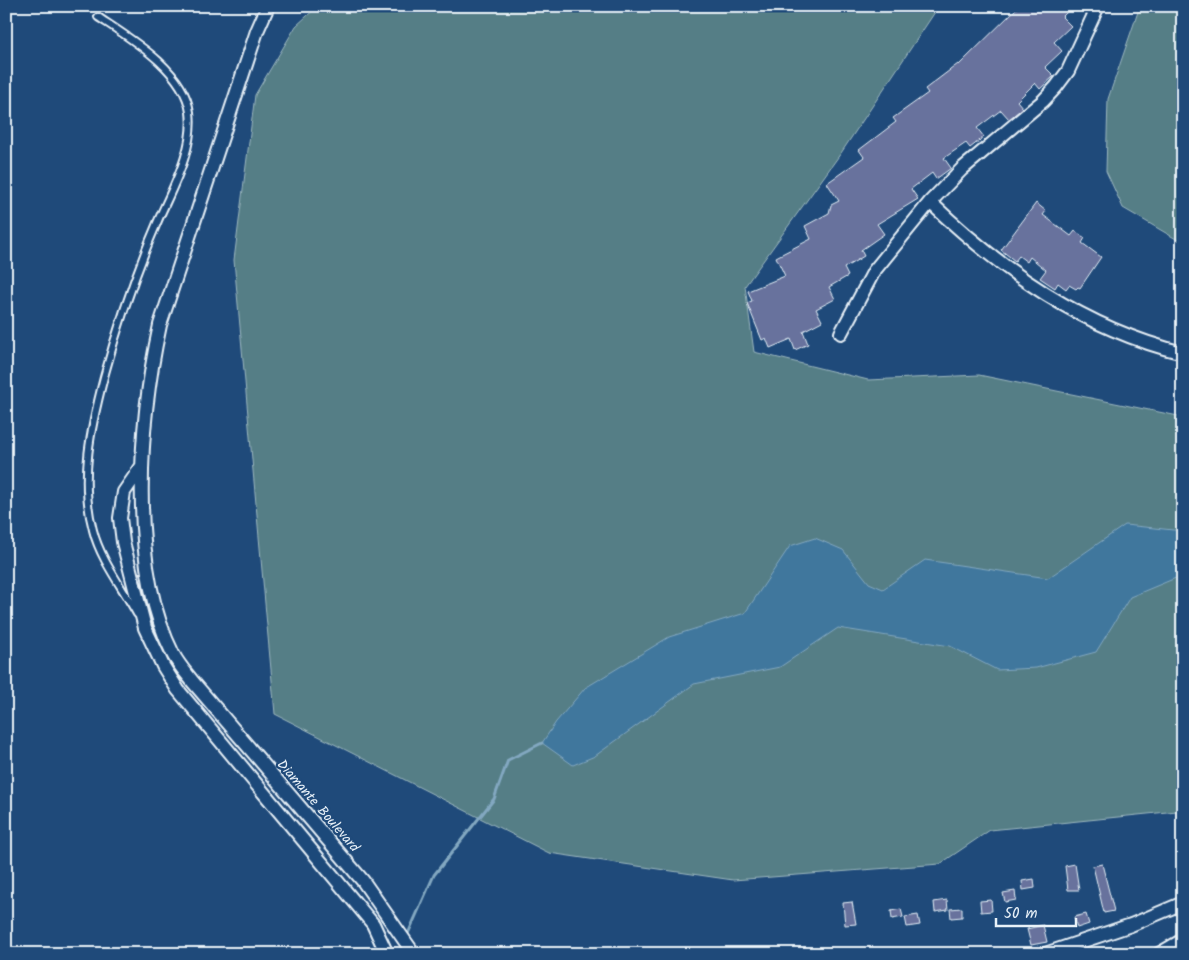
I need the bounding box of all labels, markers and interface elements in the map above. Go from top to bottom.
street label: Diamante Boulevard [271,755,365,858]
scale bar [996,895,1076,927]
text: 50 m [1004,902,1038,926]

